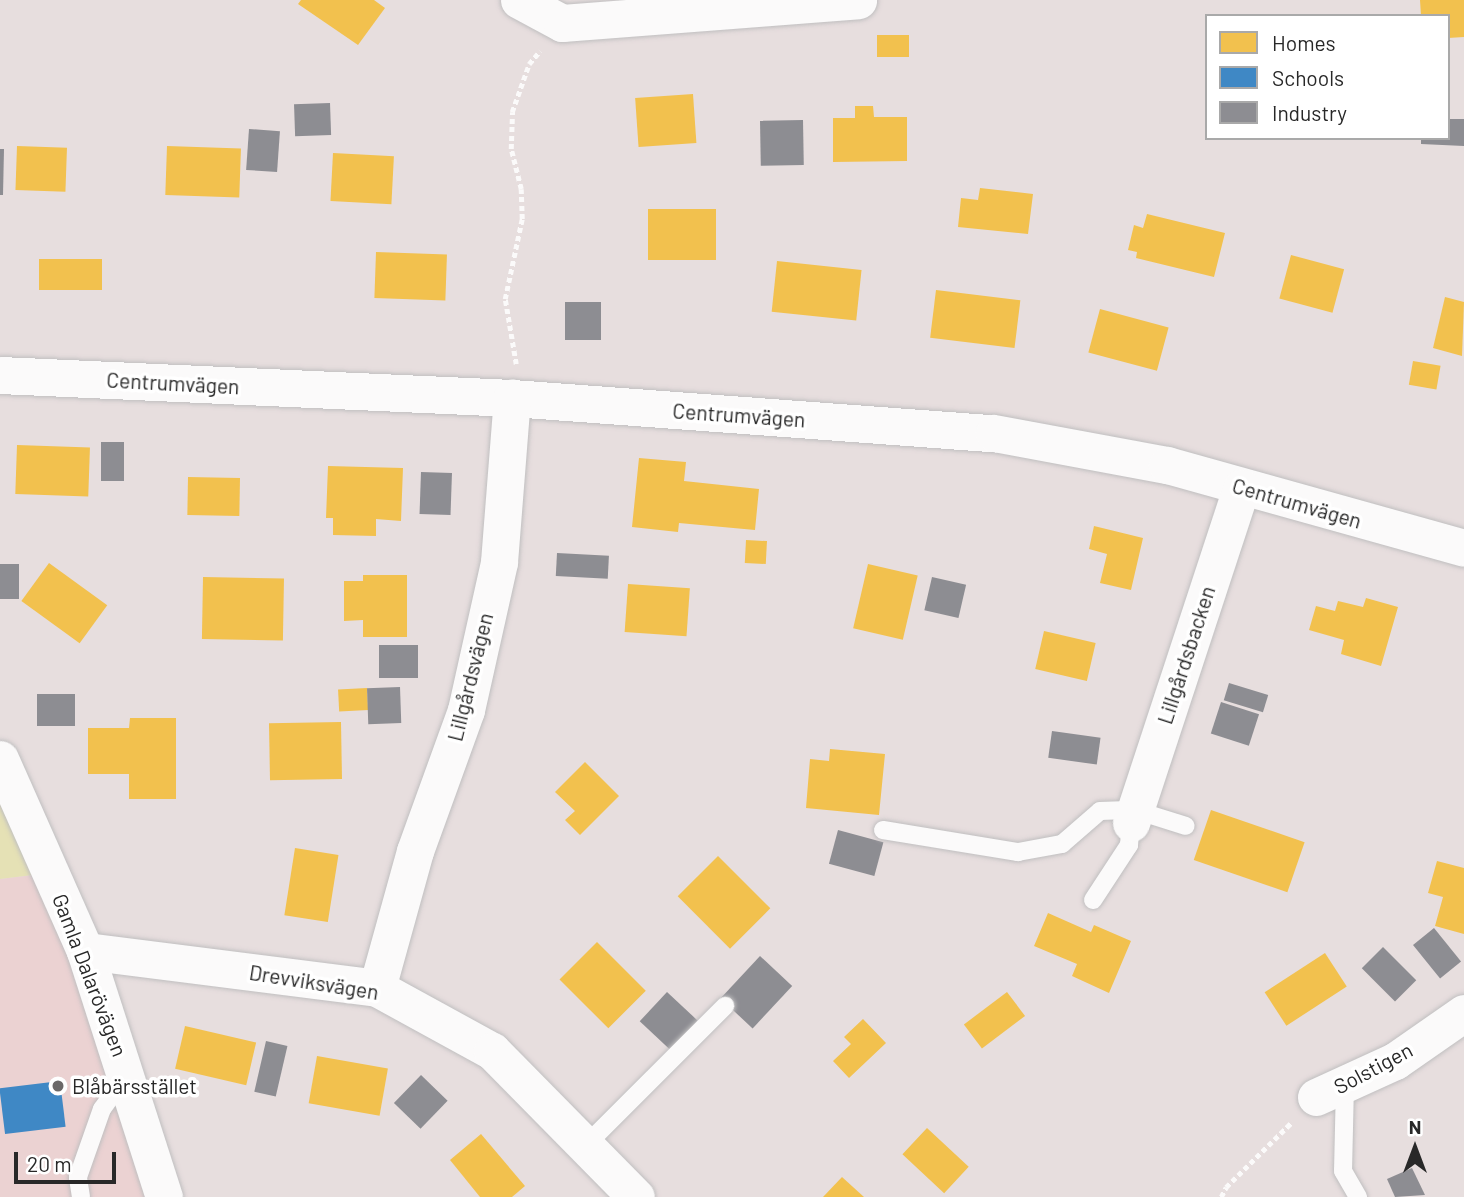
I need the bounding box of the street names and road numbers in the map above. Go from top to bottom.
street label: Centrumvägen [106,367,240,399]
street label: Centrumvägen [672,398,806,432]
street label: Centrumvägen [1230,473,1364,533]
street label: Lillgårdsbacken [1152,583,1220,727]
street label: Lillgårdsvägen [442,610,498,744]
street label: Gamla Dalarövägen [47,890,133,1060]
street label: Drevviksvägen [247,959,381,1005]
street label: Solstigen [1329,1037,1417,1099]

